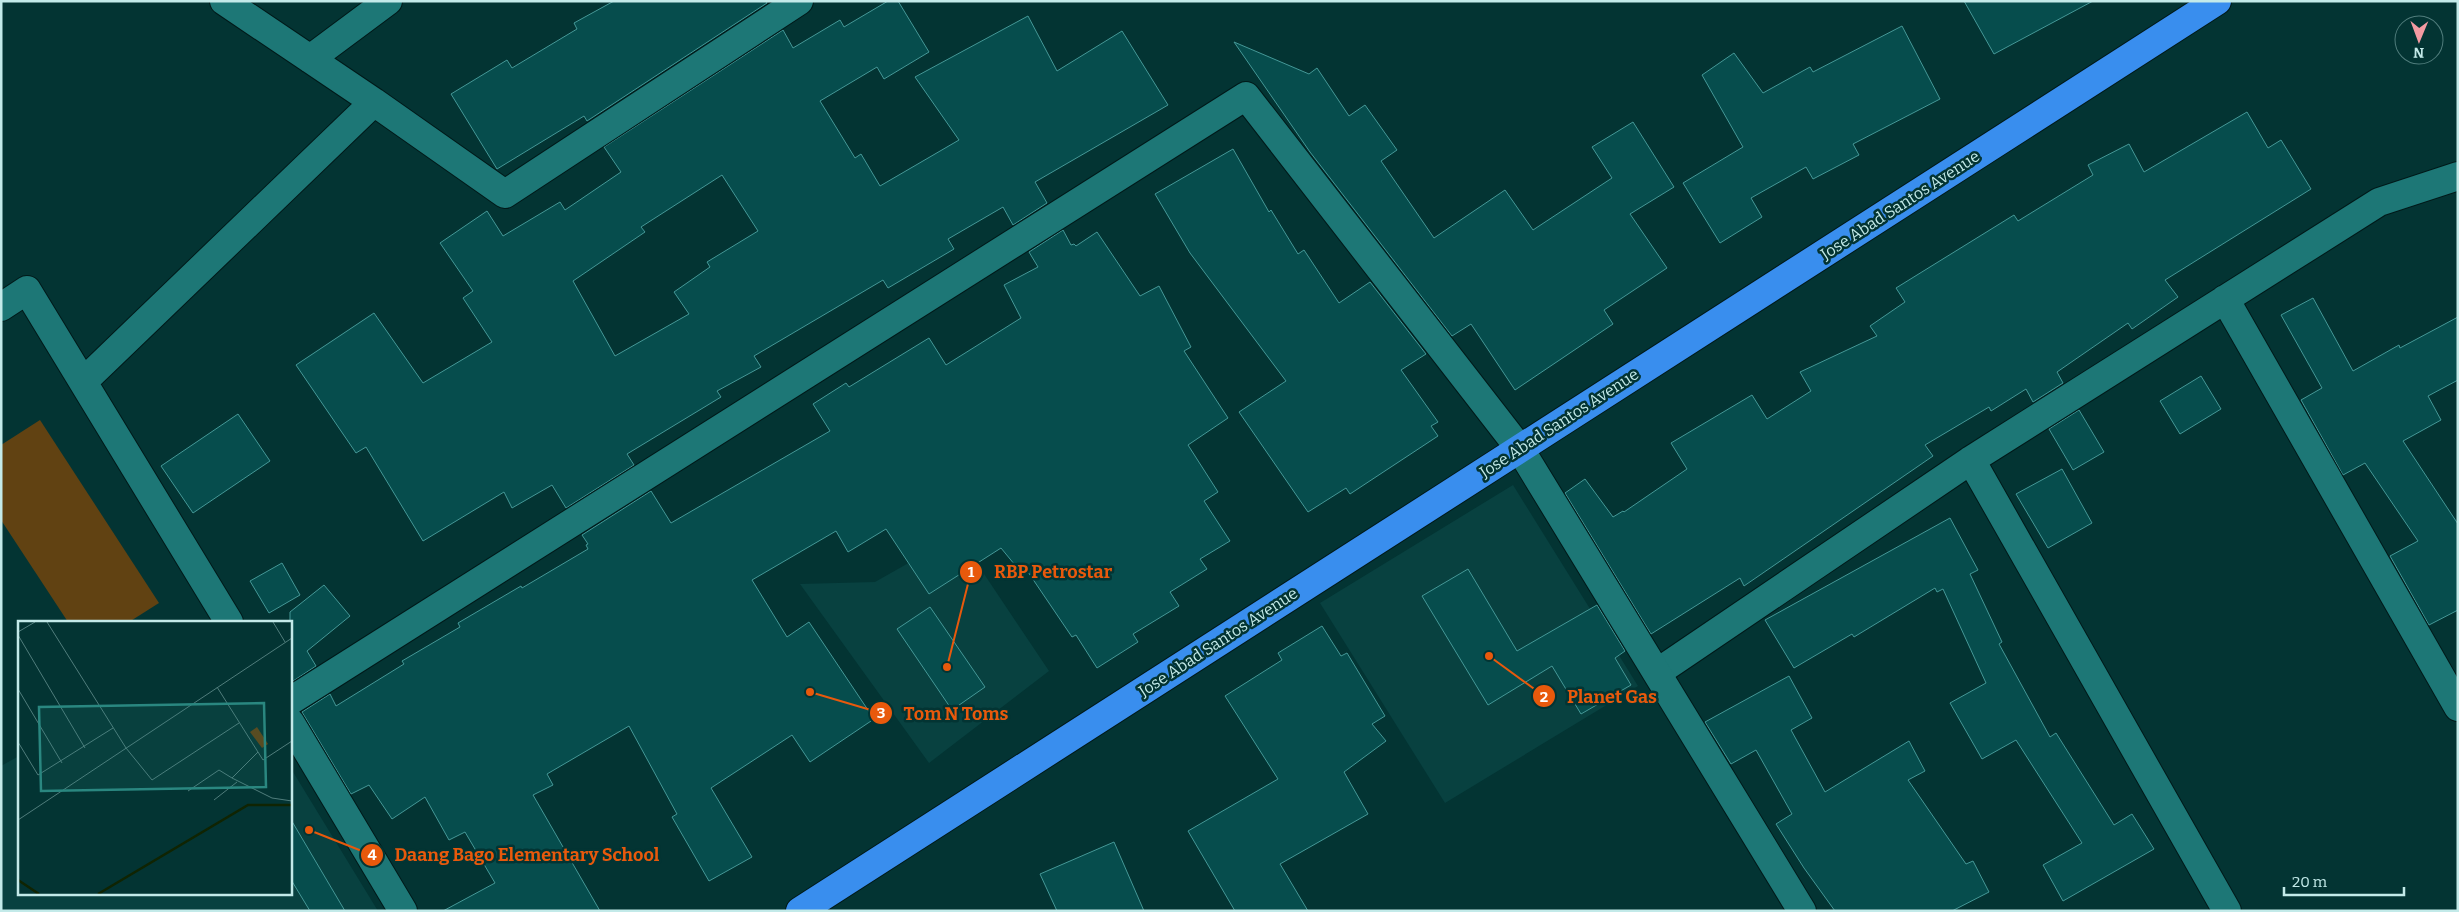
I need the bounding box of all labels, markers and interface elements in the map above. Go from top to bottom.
north arrow [2394,15,2444,65]
text: N [2413,44,2424,61]
street label: Jose Abad Santos Avenue [1816,146,1983,264]
street label: Jose Abad Santos Avenue [1475,364,1642,482]
callout: RBP Petrostar [959,556,1122,589]
text: RBP Petrostar [994,561,1113,583]
text: 1 [968,563,975,581]
street label: Jose Abad Santos Avenue [1134,583,1301,701]
inset map [18,621,291,894]
callout: Planet Gas [1532,680,1667,713]
text: Planet Gas [1567,686,1657,708]
text: 2 [1540,688,1548,706]
callout: Tom N Toms [869,697,1019,730]
text: Tom N Toms [904,703,1009,725]
text: 3 [877,704,885,722]
callout: Daang Bago Elementary School [360,839,670,872]
text: Daang Bago Elementary School [395,844,660,866]
text: 4 [367,846,377,864]
scale bar [2284,864,2404,896]
text: 20 m [2292,873,2328,891]

